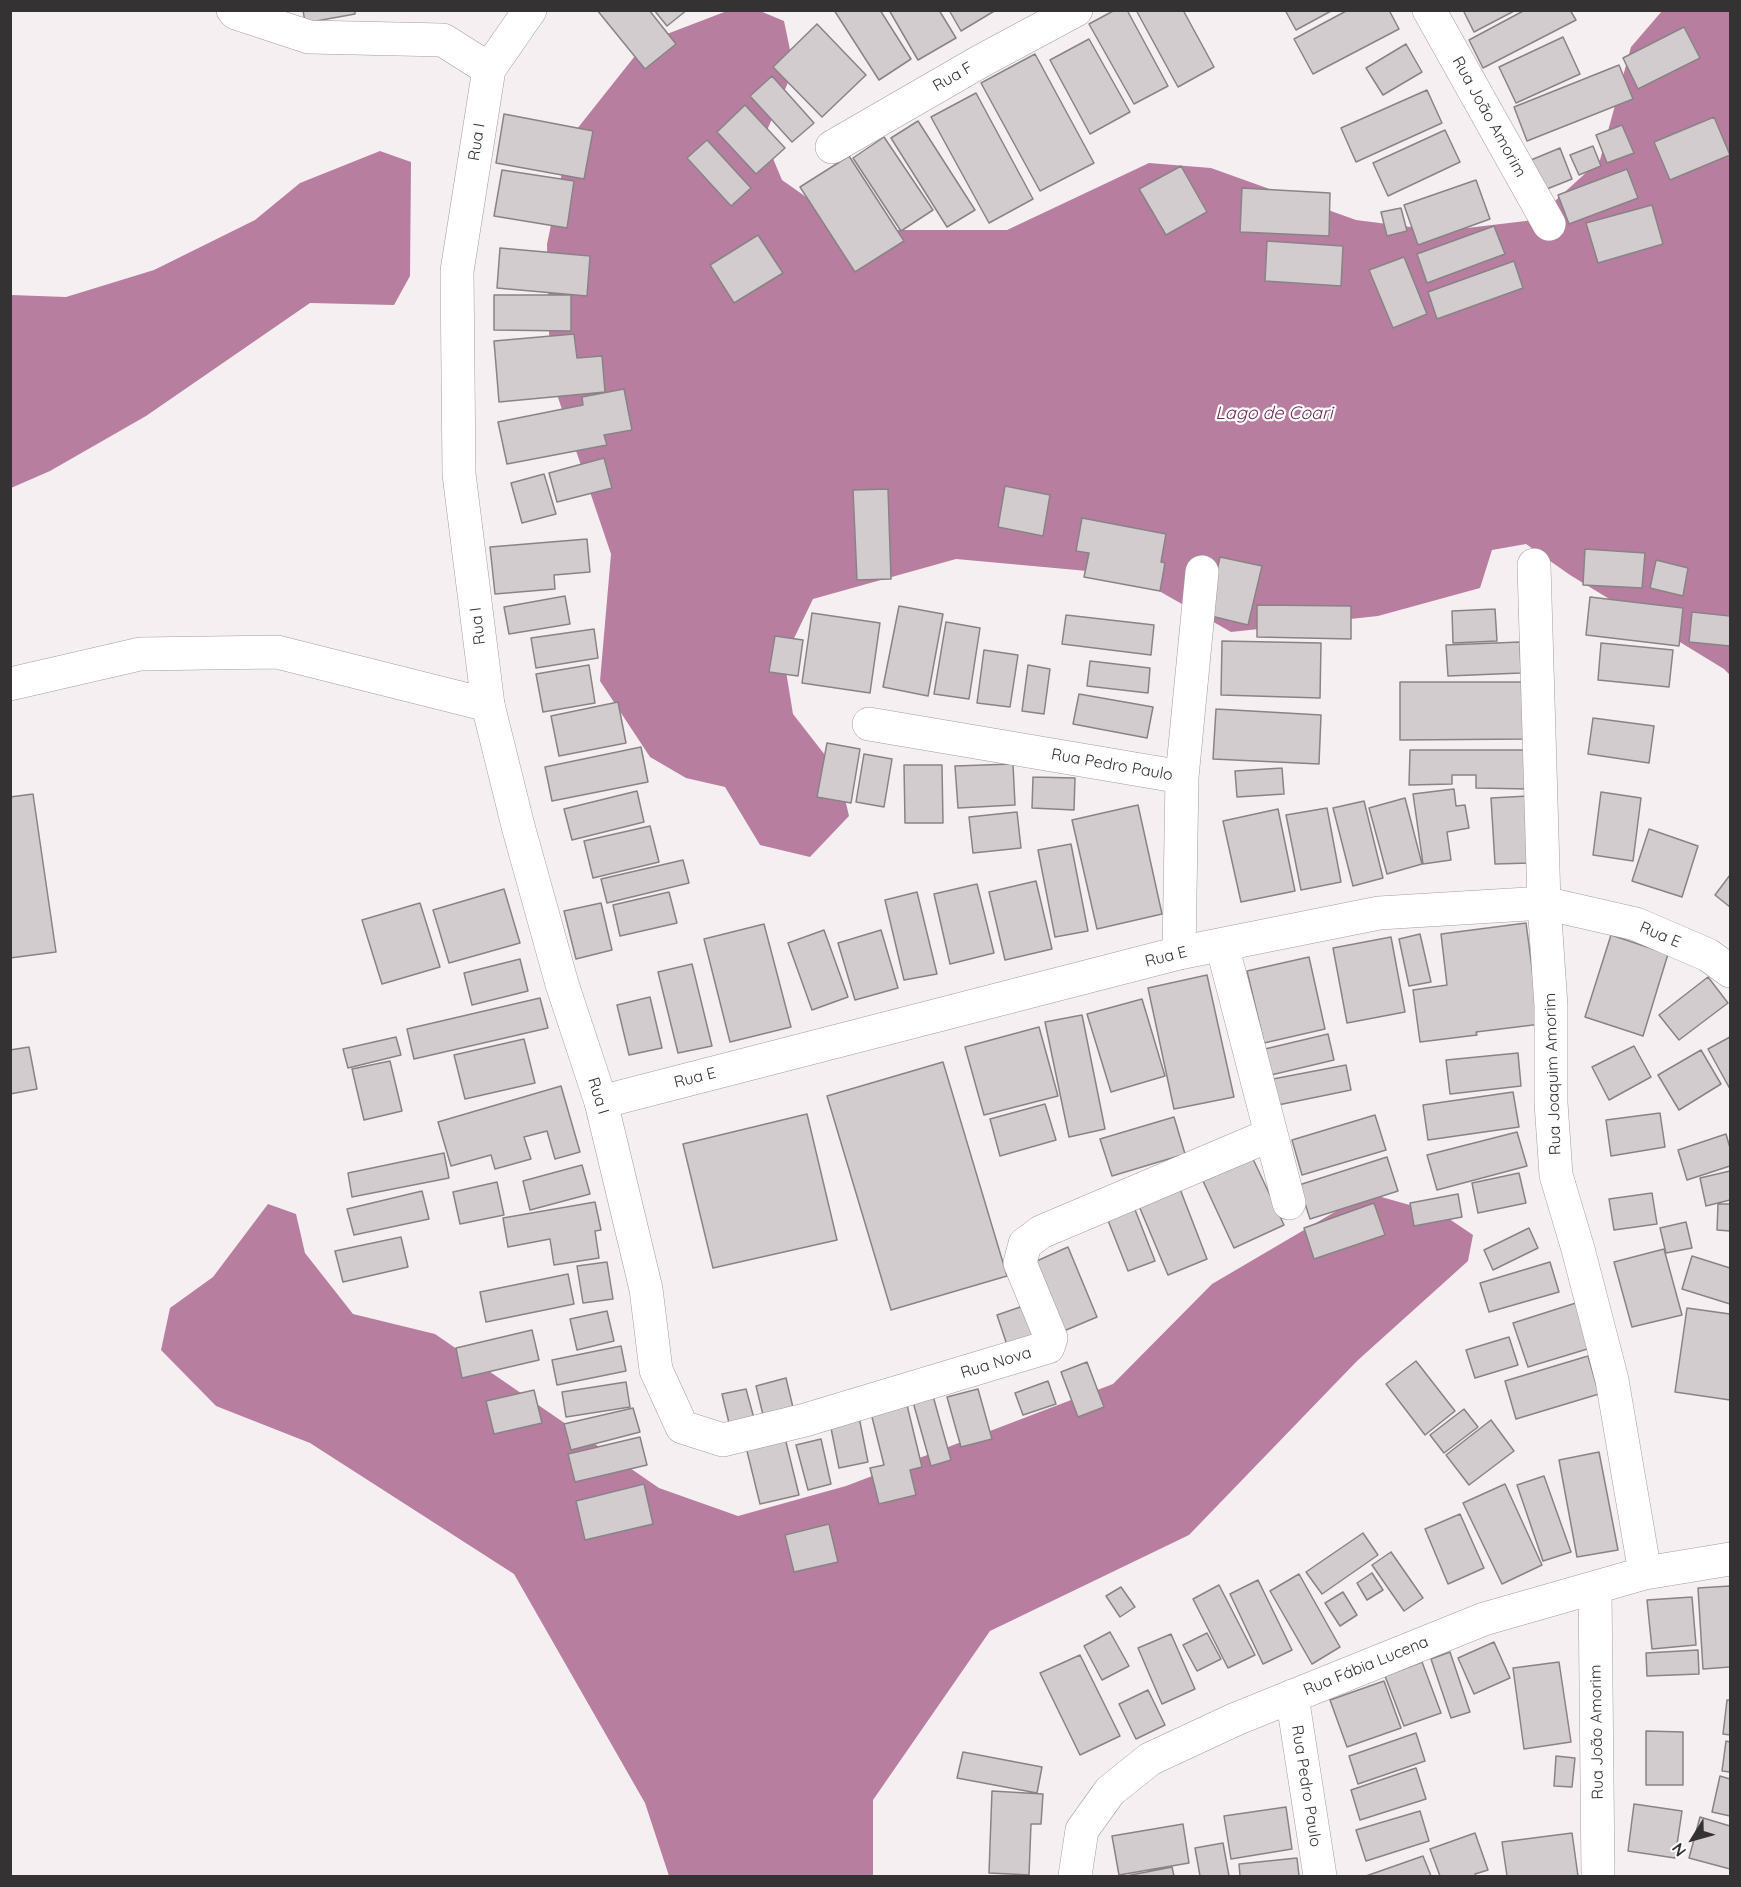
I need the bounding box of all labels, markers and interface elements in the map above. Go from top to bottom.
street label: Rua João Amorim [1448,53,1530,181]
street label: Rua F [930,58,976,96]
street label: Rua I [465,122,489,162]
water label: Lago de Coari [1215,403,1333,425]
street label: Rua I [466,606,490,646]
street label: Rua Pedro Paulo [1050,745,1174,785]
street label: Rua E [1637,918,1683,952]
street label: Rua E [1143,943,1189,971]
street label: Rua Joaquim Amorim [1541,993,1565,1155]
street label: Rua E [672,1064,718,1092]
street label: Rua I [583,1075,613,1117]
street label: Rua Nova [958,1343,1034,1383]
street label: Rua Fábia Lucena [1301,1632,1431,1700]
street label: Rua João Amorim [1586,1664,1608,1800]
street label: Rua Pedro Paulo [1287,1724,1325,1848]
north arrow [1663,1809,1723,1869]
text: N [1667,1839,1690,1861]

